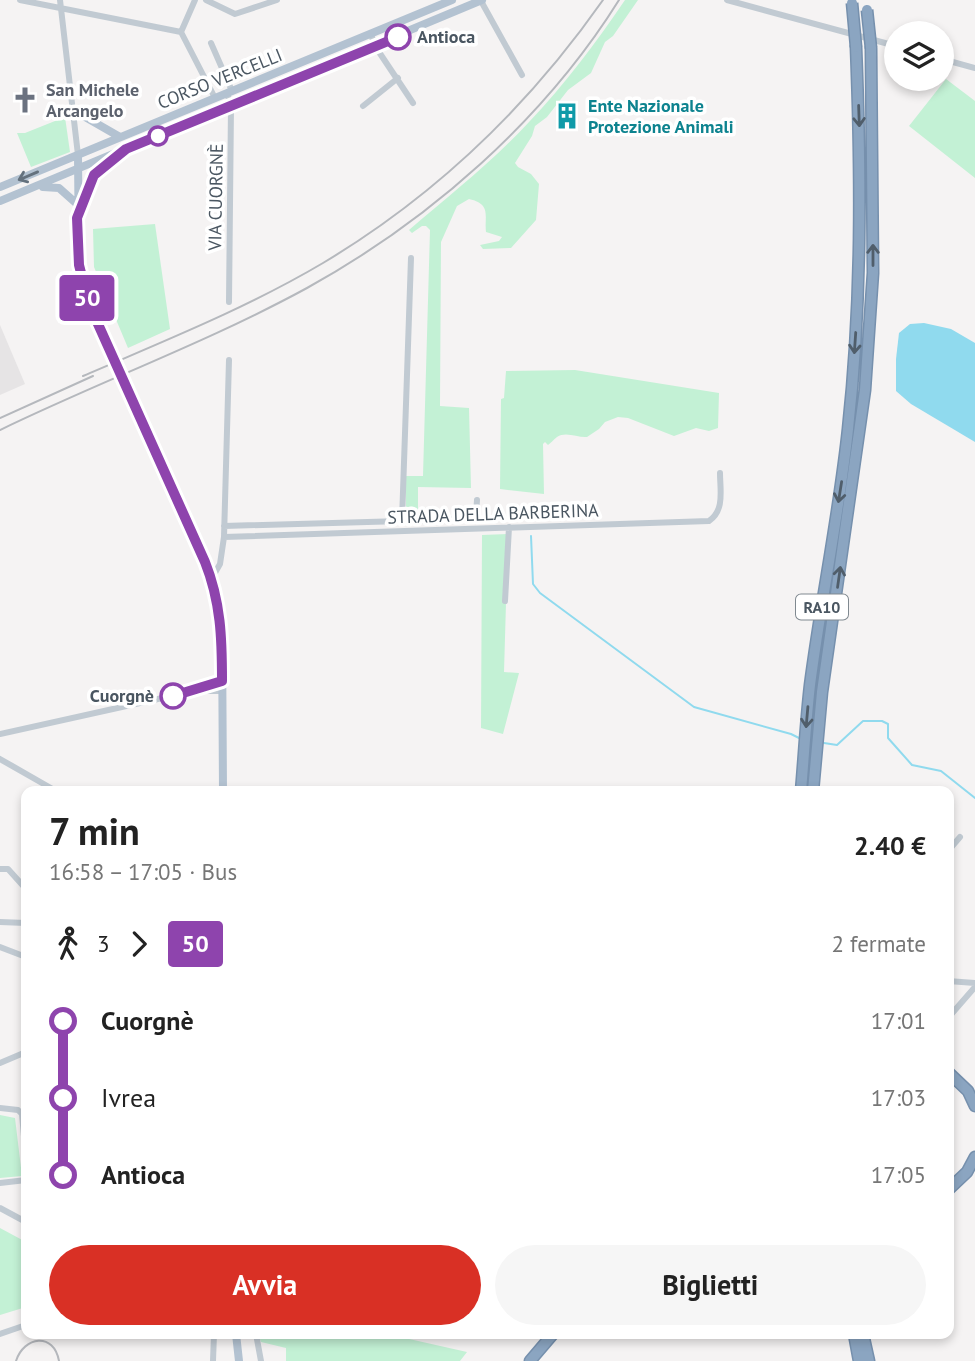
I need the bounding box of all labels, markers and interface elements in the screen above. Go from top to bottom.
map controls [884,21,954,91]
button: layers [884,21,954,91]
marker: Antioca [385,24,411,50]
place label: Antioca [417,25,475,48]
street label: CORSO VERCELLI [154,43,286,114]
place label: San Michele Arcangelo [46,78,139,122]
church icon: San Michele Arcangelo [10,85,40,115]
place label: Ente Nazionale Protezione Animali [588,94,734,138]
building icon: Ente Nazionale Protezione Animali [552,101,582,131]
one-way arrow [852,104,865,127]
unlabelled marker [148,126,168,146]
street label: VIA CUORGNÈ [203,143,228,252]
one-way arrow [18,170,39,183]
one-way arrow [866,244,880,267]
line badge: 50 [56,275,119,321]
text: 50 [73,282,101,313]
one-way arrow [848,331,861,354]
one-way arrow [833,480,846,503]
street label: STRADA DELLA BARBERINA [387,498,600,529]
one-way arrow [833,567,846,589]
road number: RA10 [796,594,848,620]
marker: Cuorgnè [160,683,186,709]
place label: Cuorgnè [90,684,154,707]
one-way arrow [800,705,813,728]
text: 7 min [49,806,140,855]
text: 2.40 € [854,829,926,862]
text: 16:58 – 17:05 · Bus [49,857,237,886]
icon: walk [49,925,87,963]
icon: forward [120,925,158,963]
text: 50 [182,928,209,959]
text: 3 [97,929,110,958]
text: 2 fermate [831,929,926,958]
text: Cuorgnè [101,1004,194,1037]
text: 17:01 [871,1006,926,1035]
text: Ivrea [101,1081,156,1114]
text: 17:03 [871,1083,926,1112]
text: Antioca [101,1158,185,1191]
text: 17:05 [871,1160,926,1189]
button: Avvia [49,1245,481,1325]
button: Biglietti [495,1245,926,1325]

